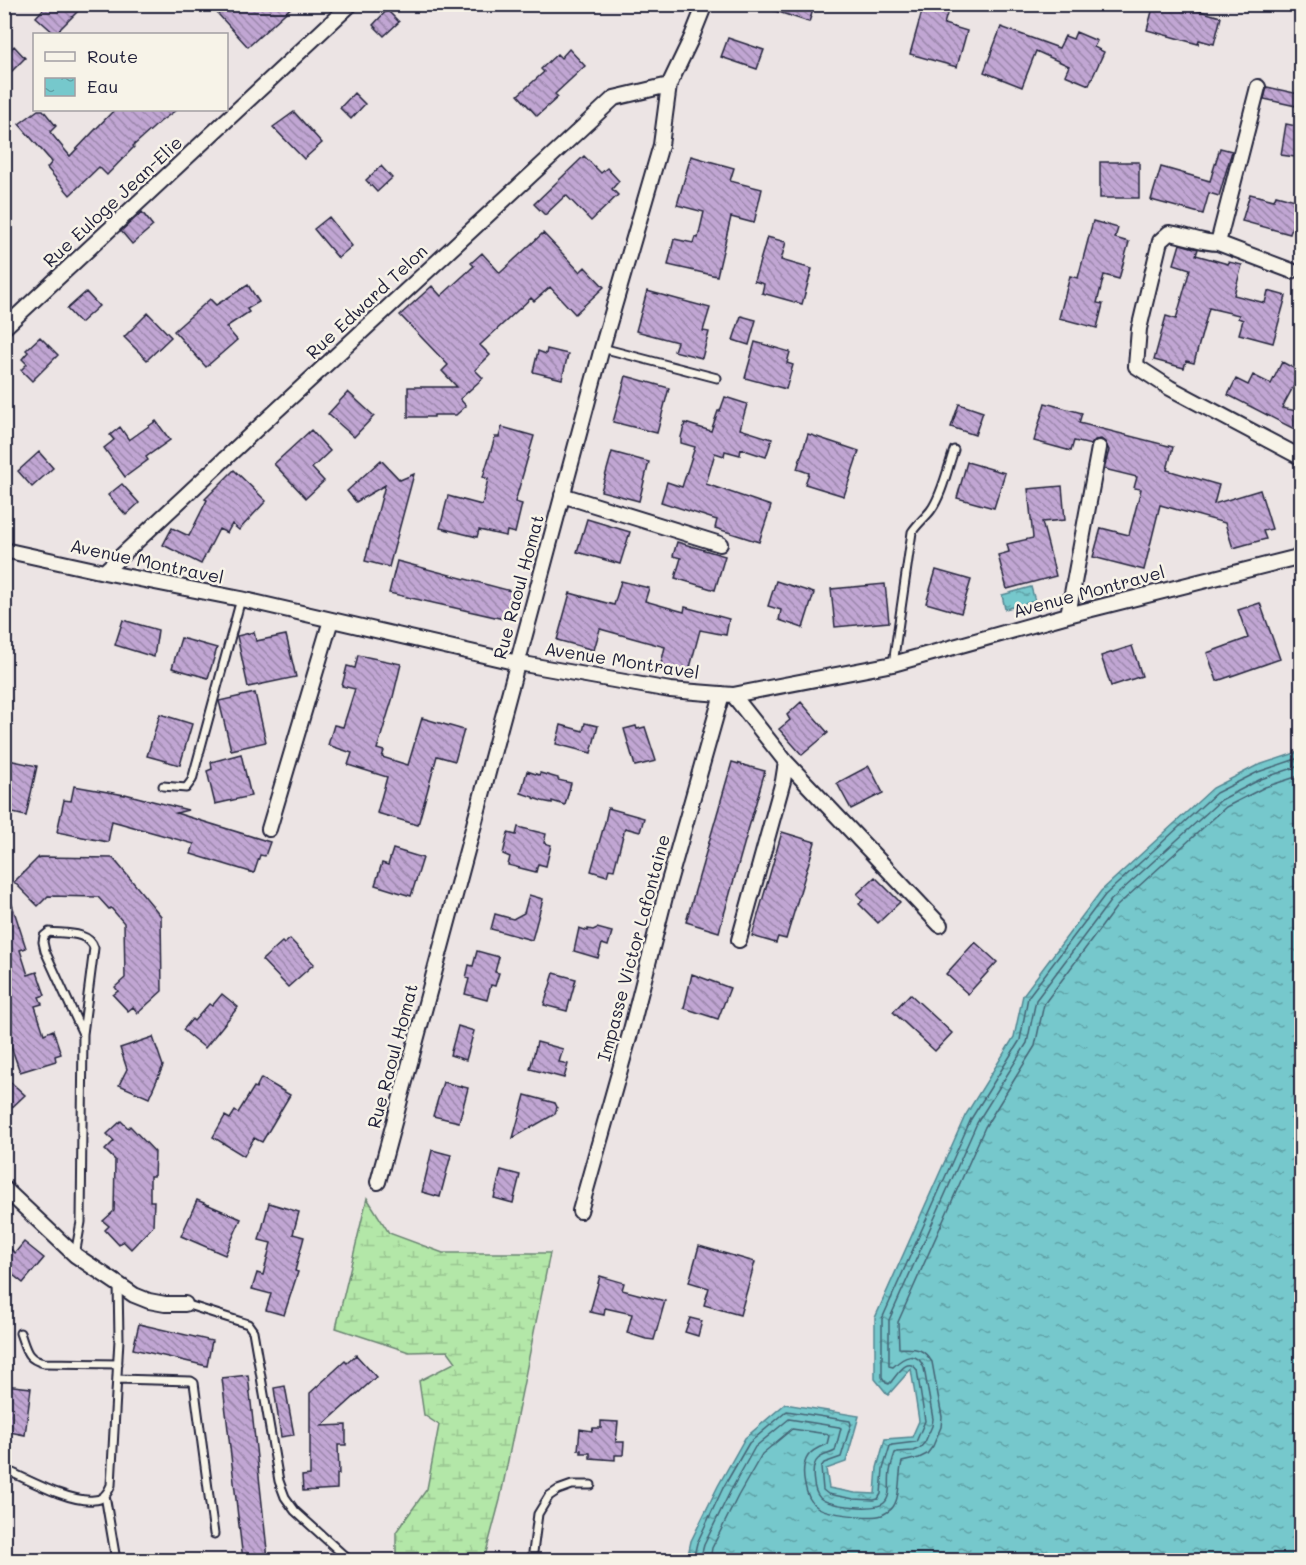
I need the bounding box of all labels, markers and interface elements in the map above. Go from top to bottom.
legend [33,33,228,111]
text: Route [87,44,138,68]
text: Eau [87,74,118,98]
street label: Rue Euloge Jean-Elie [37,130,187,272]
street label: Rue Edward Telon [300,239,432,364]
street label: Rue Raoul Homat [487,512,549,662]
street label: Avenue Montravel [68,533,226,589]
street label: Avenue Montravel [1010,559,1167,623]
street label: Avenue Montravel [543,636,701,684]
street label: Impasse Victor Lafontaine [591,832,675,1064]
street label: Rue Raoul Homat [361,981,423,1131]

